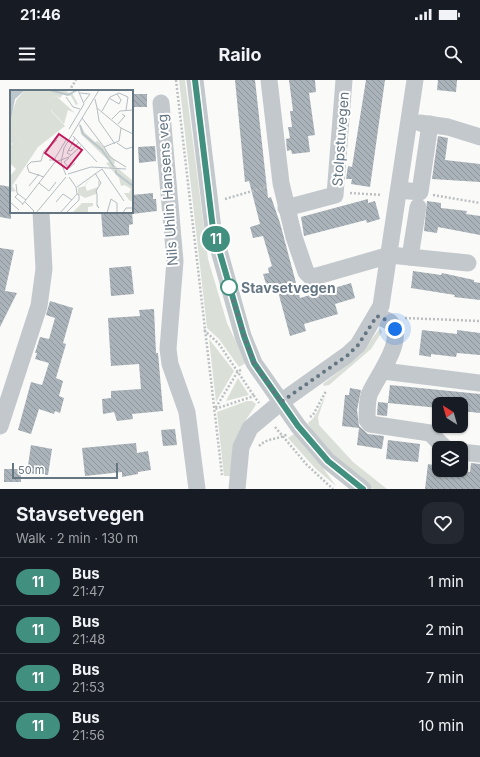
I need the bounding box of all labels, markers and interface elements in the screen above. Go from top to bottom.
text: 21:46 [20,5,61,24]
icon: menu [16,43,38,65]
icon: search [442,43,464,65]
text: Railo [219,44,261,65]
inset map [10,90,133,213]
street label: Stolpstuvegen [328,91,352,187]
street label: Nils Uhlin Hansens veg [153,113,181,267]
line badge: 11 [198,226,234,252]
text: 11 [210,230,222,247]
marker: Stavsetvegen [220,278,238,296]
place label: Stavsetvegen [241,279,336,296]
your location [385,319,405,339]
north arrow [432,397,468,433]
map controls [432,397,468,477]
button: layers [432,441,468,477]
scale bar [12,461,118,480]
text: 50 m [18,463,44,477]
button: heart [422,502,464,544]
text: Stavsetvegen [16,503,144,526]
text: Walk · 2 min · 130 m [16,530,138,546]
text: Bus [72,564,100,583]
text: 1 min [428,572,464,591]
text: 11 [32,573,44,590]
text: 21:47 [72,583,105,599]
text: Bus [72,612,100,631]
text: 2 min [425,620,464,639]
text: 11 [32,621,44,638]
text: 21:48 [72,631,105,647]
text: Bus [72,660,100,679]
text: 7 min [426,668,464,687]
text: 11 [32,669,44,686]
text: 21:53 [72,679,105,695]
text: Bus [72,708,100,727]
text: 10 min [419,716,464,735]
text: 11 [32,717,44,734]
text: 21:56 [72,727,105,743]

